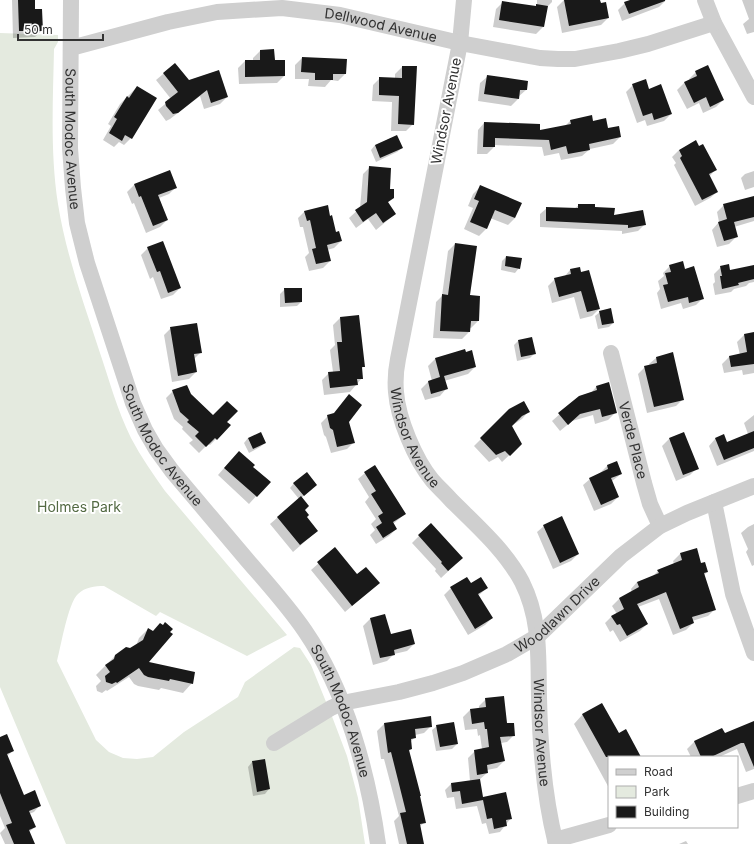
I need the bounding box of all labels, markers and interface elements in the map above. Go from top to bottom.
street label: Dellwood Avenue [324,4,439,45]
scale bar [18,16,103,42]
text: 50 m [24,22,53,37]
street label: Windsor Avenue [427,56,464,166]
street label: South Modoc Avenue [62,68,84,211]
street label: South Modoc Avenue [119,381,207,509]
street label: Windsor Avenue [388,387,444,491]
street label: Verde Place [616,400,652,481]
park label: Holmes Park [37,498,121,515]
street label: Woodlawn Drive [511,572,603,656]
street label: South Modoc Avenue [307,641,374,779]
street label: Windsor Avenue [531,678,554,788]
legend [608,756,738,828]
text: Road [644,764,673,779]
text: Park [644,784,670,799]
text: Building [644,804,689,819]

